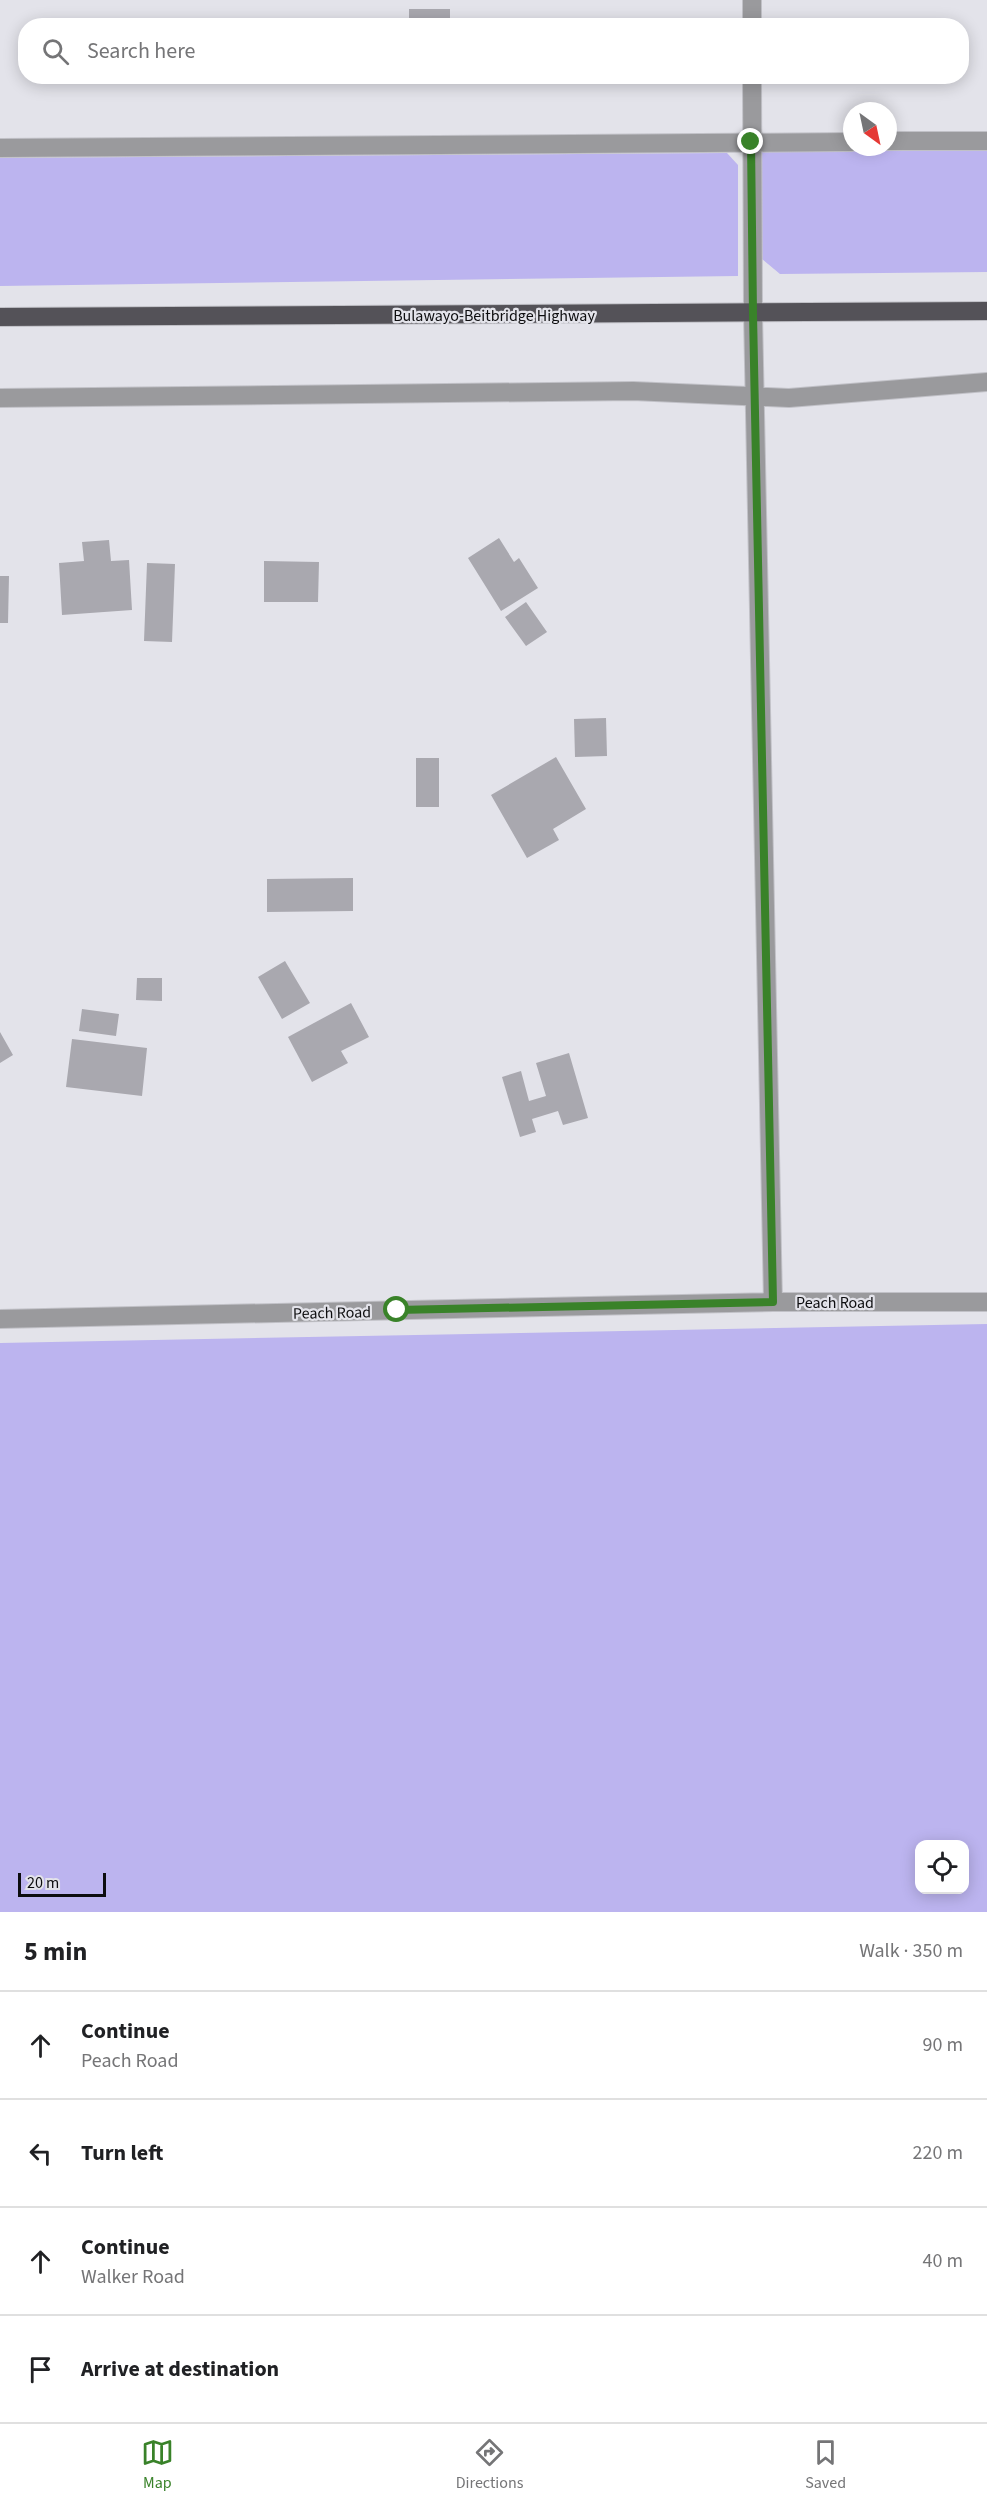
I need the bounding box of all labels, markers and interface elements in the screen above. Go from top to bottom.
search box [18,18,969,84]
icon: search [39,35,72,68]
text: Search here [87,35,195,67]
north arrow [843,102,897,156]
route end [737,128,763,154]
street label: Bulawayo-Beitbridge Highway [393,305,595,327]
street label: Peach Road [796,1292,874,1314]
route start [383,1296,409,1322]
street label: Peach Road [293,1301,371,1325]
map controls [915,1840,969,1894]
button: locate [915,1840,969,1894]
scale bar [18,1870,106,1898]
text: 20 m [27,1872,59,1894]
text: 5 min [24,1933,87,1970]
text: Walk · 350 m [859,1937,963,1965]
text: Continue [81,2015,170,2047]
icon: ahead [24,2029,57,2062]
text: 90 m [923,2031,963,2059]
text: Peach Road [81,2047,179,2075]
icon: left [24,2137,57,2170]
text: Turn left [81,2137,163,2169]
text: 220 m [913,2139,963,2167]
text: Continue [81,2231,170,2263]
icon: ahead [24,2245,57,2278]
text: 40 m [923,2247,963,2275]
text: Walker Road [81,2263,185,2291]
icon: arrive [24,2353,57,2386]
text: Arrive at destination [81,2353,279,2385]
tab: Map [141,2436,174,2494]
tab: Directions [456,2436,523,2494]
tab: Saved [805,2436,846,2494]

